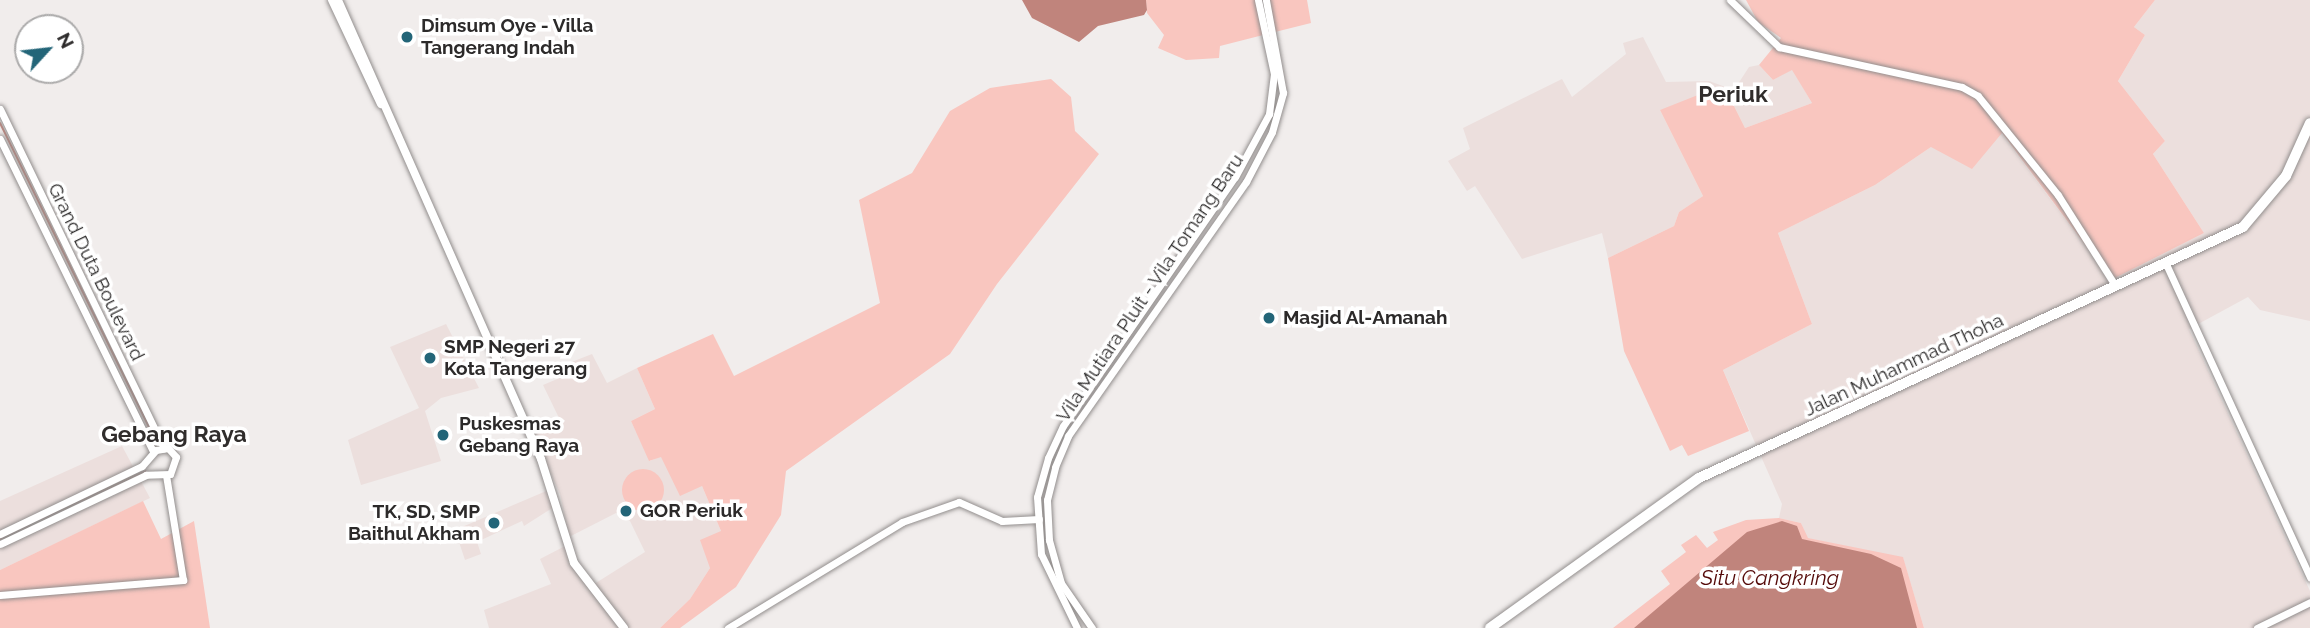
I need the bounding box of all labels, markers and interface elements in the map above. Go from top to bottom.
north arrow [14,14,84,84]
place label: Dimsum Oye - Villa Tangerang Indah [421,15,594,59]
text: N [53,29,79,52]
marker: Dimsum Oye - Villa Tangerang Indah [399,29,415,45]
district label: Periuk [1698,80,1768,108]
street label: Vila Mutiara Pluit - Vila Tomang Baru [1051,149,1249,427]
street label: Grand Duta Boulevard [43,180,149,364]
place label: Masjid Al-Amanah [1283,307,1448,329]
street label: Jalan Muhammad Thoha [1801,309,2007,421]
marker: Masjid Al-Amanah [1261,310,1277,326]
place label: SMP Negeri 27 Kota Tangerang [444,336,588,380]
marker: SMP Negeri 27 Kota Tangerang [422,350,438,366]
place label: Puskesmas Gebang Raya [459,413,579,457]
district label: Gebang Raya [101,420,247,448]
marker: Puskesmas Gebang Raya [433,425,453,445]
place label: GOR Periuk [640,500,743,522]
place label: TK, SD, SMP Baithul Akham [347,501,480,545]
marker: GOR Periuk [618,503,634,519]
marker: TK, SD, SMP Baithul Akham [486,515,502,531]
water label: Situ Cangkring [1701,565,1839,591]

